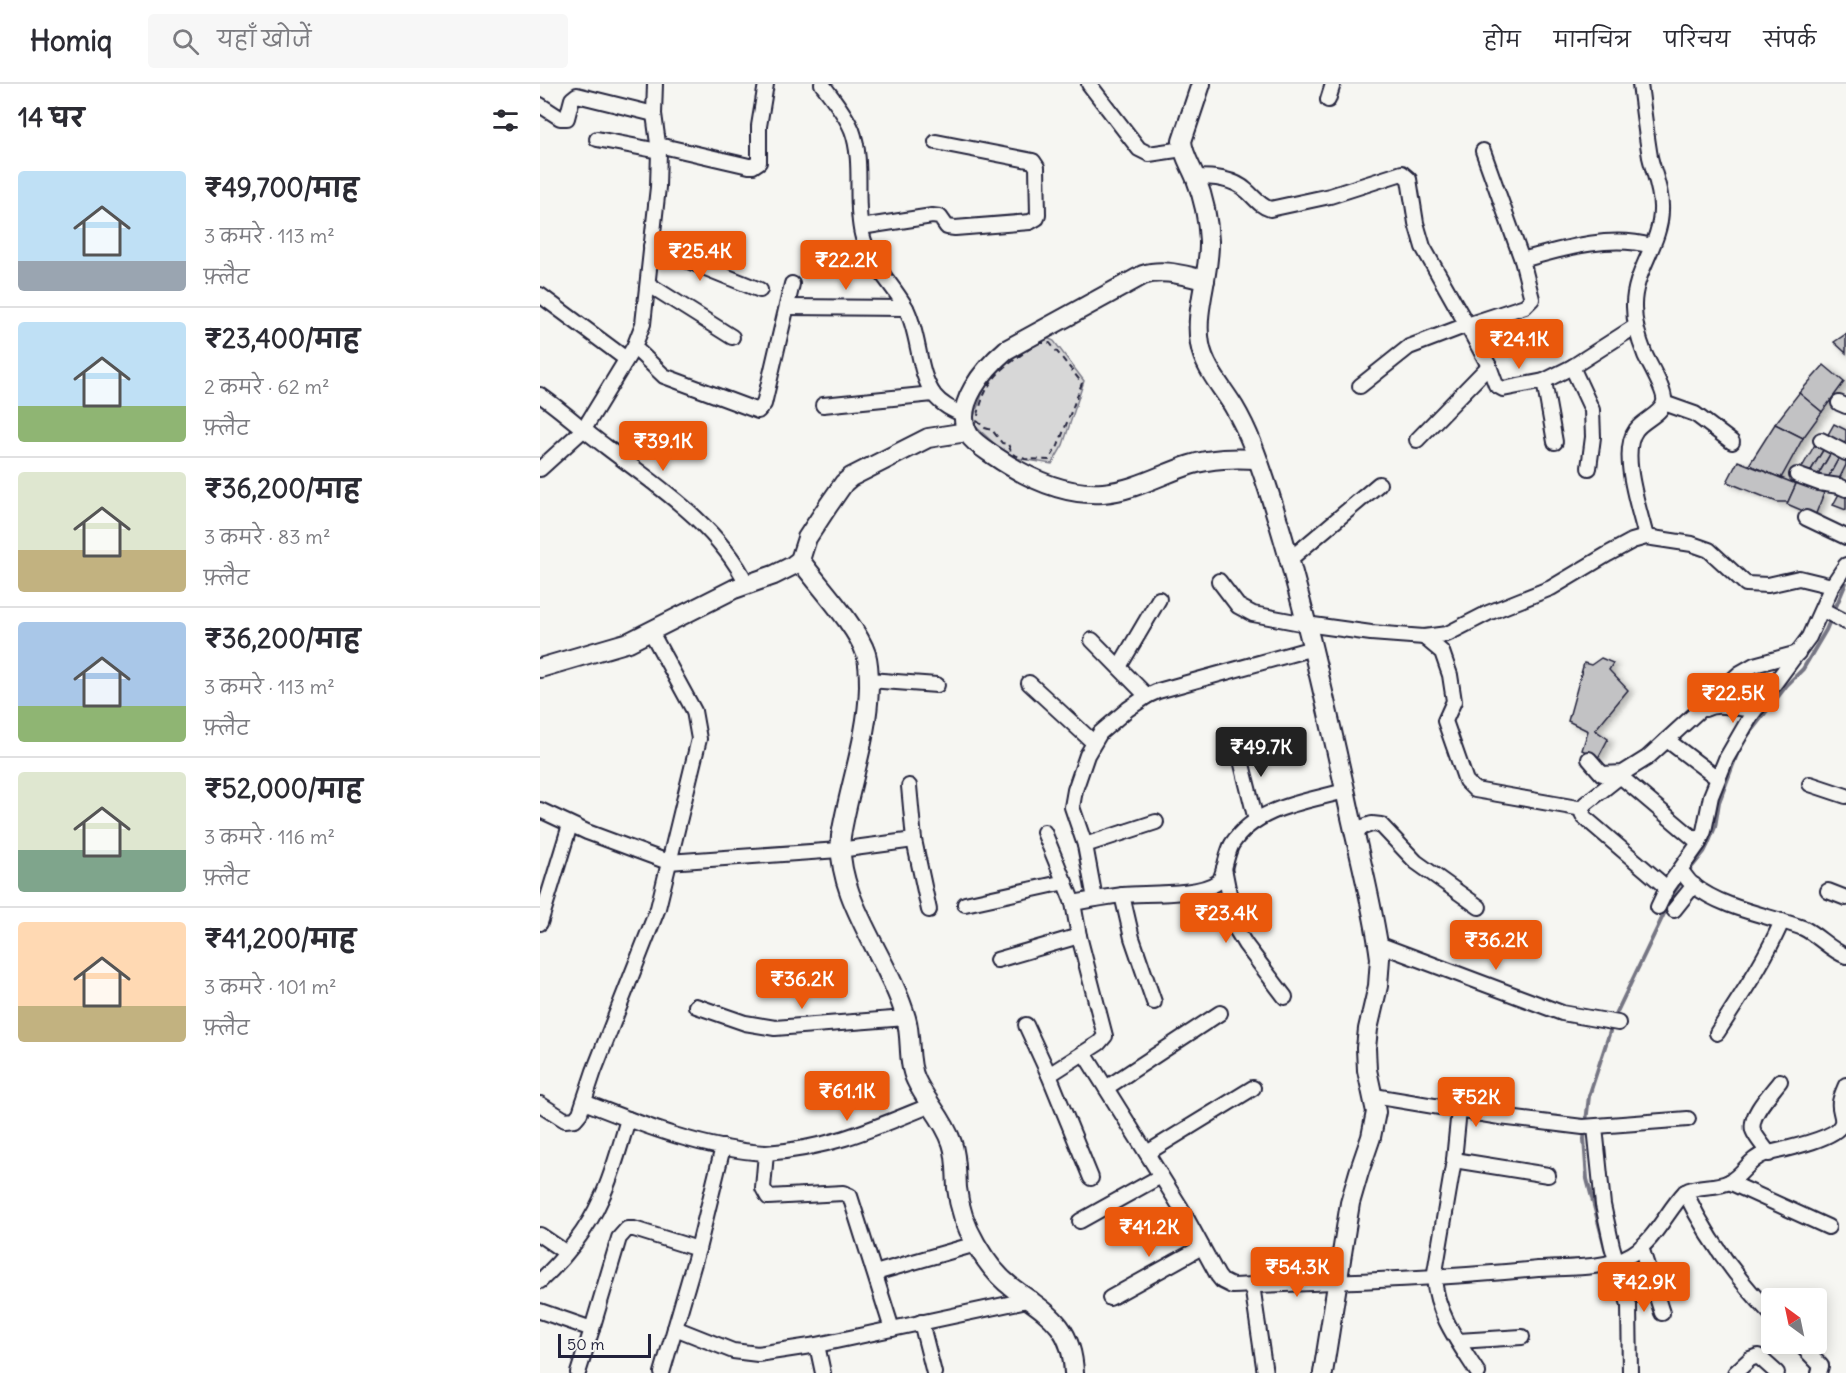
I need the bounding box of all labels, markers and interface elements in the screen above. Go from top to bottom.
search box [148,14,568,68]
text: Homiq [30,23,112,59]
icon: search [169,25,202,58]
text: यहाँ खोजें [217,25,311,53]
text: होम [1484,26,1521,53]
text: मानचित्र [1554,26,1631,53]
text: परिचय [1664,26,1730,53]
text: संपर्क [1763,26,1816,53]
text: 14 घर [18,101,84,134]
icon: filters [489,104,522,137]
text: ₹49,700/माह [204,171,359,204]
icon: home [66,195,138,267]
text: 3 कमरे · 113 m² [204,223,335,248]
pin: ₹25.4K [651,231,749,282]
text: ₹25.4K [668,238,732,263]
pin: ₹22.2K [797,240,895,291]
text: ₹22.2K [814,247,878,272]
text: फ़्लैट [204,264,250,289]
pin: ₹24.1K [1470,319,1568,370]
text: ₹23,400/माह [204,322,360,355]
text: ₹24.1K [1489,326,1549,351]
icon: home [66,346,138,418]
text: 2 कमरे · 62 m² [204,374,330,399]
text: फ़्लैट [204,415,250,440]
pin: ₹39.1K [614,421,712,472]
text: ₹39.1K [633,428,693,453]
text: ₹36,200/माह [204,472,360,505]
icon: home [66,496,138,568]
text: 3 कमरे · 83 m² [204,524,330,549]
text: फ़्लैट [204,565,250,590]
text: ₹36,200/माह [204,622,360,655]
icon: home [66,646,138,718]
pin: ₹22.5K [1684,673,1782,724]
text: 3 कमरे · 113 m² [204,674,335,699]
text: ₹22.5K [1701,680,1765,705]
text: फ़्लैट [204,715,250,740]
pin: ₹49.7K [1212,727,1310,778]
text: ₹49.7K [1230,734,1292,759]
text: ₹52,000/माह [204,772,363,805]
icon: home [66,796,138,868]
text: 3 कमरे · 116 m² [204,824,335,849]
text: फ़्लैट [204,865,250,890]
pin: ₹23.4K [1177,893,1275,944]
text: ₹23.4K [1194,900,1258,925]
pin: ₹36.2K [1447,920,1545,971]
text: ₹41,200/माह [204,922,356,955]
text: ₹36.2K [1464,927,1528,952]
icon: home [66,946,138,1018]
pin: ₹36.2K [753,959,851,1010]
text: ₹36.2K [770,966,834,991]
text: 3 कमरे · 101 m² [204,974,337,999]
text: फ़्लैट [204,1015,250,1040]
pin: ₹61.1K [798,1071,896,1122]
pin: ₹52K [1440,1077,1512,1128]
text: ₹61.1K [819,1078,875,1103]
text: ₹52K [1452,1084,1500,1109]
pin: ₹41.2K [1100,1207,1198,1258]
text: ₹41.2K [1119,1214,1179,1239]
pin: ₹54.3K [1248,1247,1346,1298]
text: ₹54.3K [1265,1254,1329,1279]
pin: ₹42.9K [1595,1262,1693,1313]
text: ₹42.9K [1612,1269,1676,1294]
north arrow [1761,1288,1827,1354]
map controls [1761,1288,1827,1354]
scale bar [558,1331,651,1358]
text: 50 m [567,1334,605,1354]

